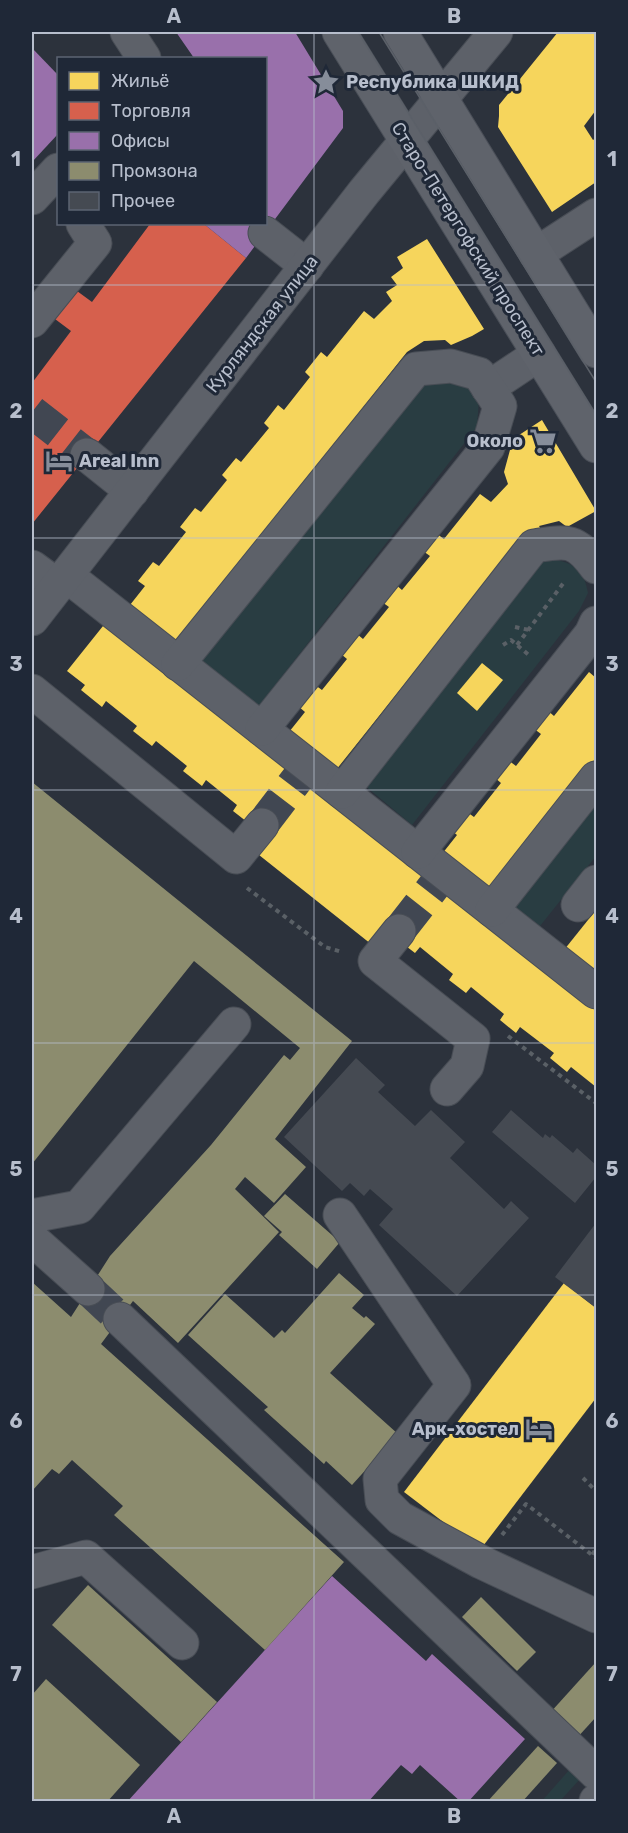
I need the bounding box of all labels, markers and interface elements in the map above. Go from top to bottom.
text: A [167,4,182,28]
text: B [447,4,461,28]
legend [57,57,267,225]
place icon: Республика ШКИД [311,67,341,97]
text: Жильё [111,70,169,92]
place label: Республика ШКИД [346,71,519,93]
text: Торговля [111,100,191,122]
street label: Старо-Петергофский проспект [387,118,549,360]
text: Офисы [111,130,170,152]
text: 1 [11,147,21,171]
text: 1 [607,147,617,171]
text: Промзона [111,160,198,182]
text: Прочее [111,190,175,212]
street label: Курляндская улица [201,251,323,397]
text: 2 [10,399,23,423]
text: 2 [606,399,619,423]
supermarket icon: Около [528,426,558,456]
place label: Около [467,430,523,452]
hotel icon: Areal Inn [44,446,74,476]
place label: Areal Inn [79,450,159,472]
text: 3 [9,652,23,676]
text: 3 [605,652,619,676]
text: 4 [9,904,23,928]
text: 4 [605,904,619,928]
text: 5 [10,1157,23,1181]
text: 5 [606,1157,619,1181]
text: 6 [9,1409,23,1433]
text: 6 [605,1409,619,1433]
hotel icon: Арк-хостел [524,1414,554,1444]
place label: Арк-хостел [412,1418,519,1440]
text: 7 [10,1662,22,1686]
text: 7 [606,1662,618,1686]
text: A [167,1804,182,1828]
text: B [447,1804,461,1828]

